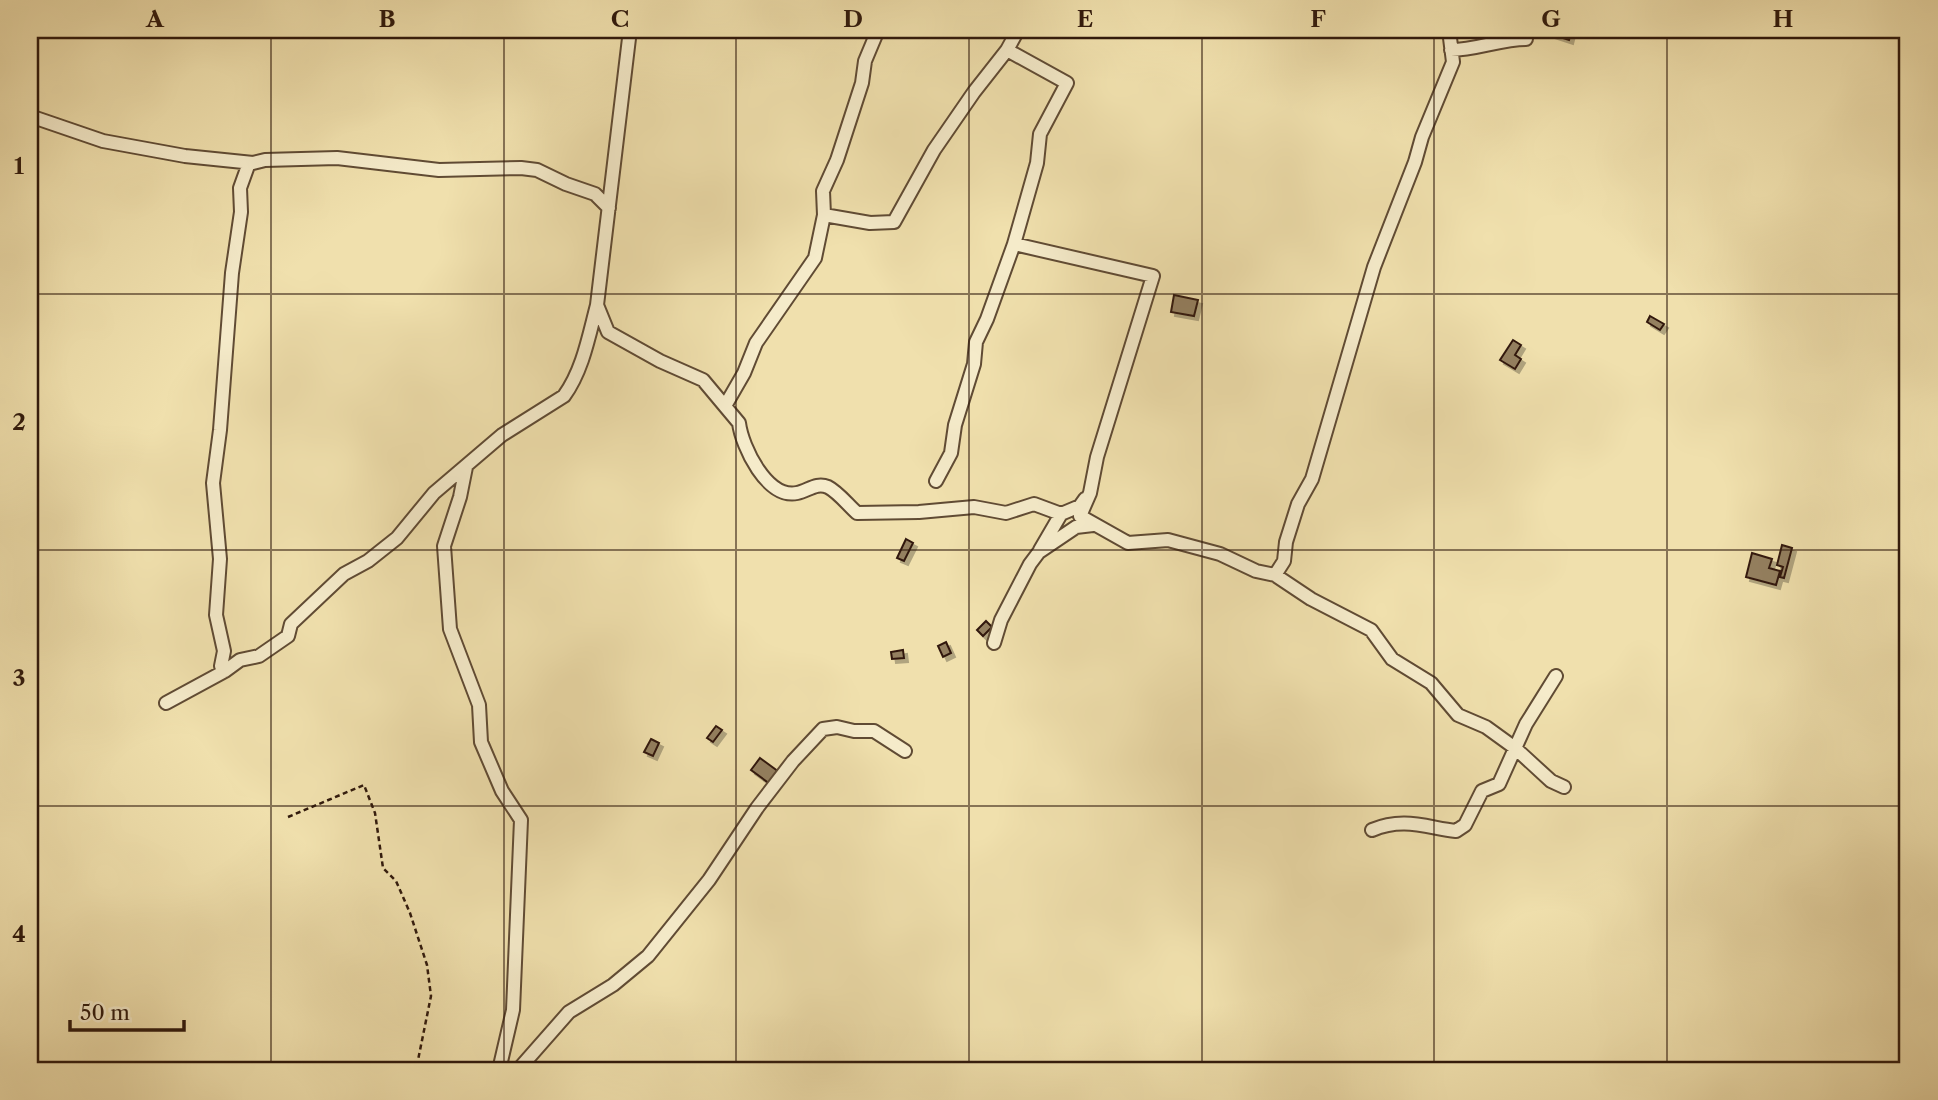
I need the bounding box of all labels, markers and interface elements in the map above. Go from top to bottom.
text: A [145,5,165,33]
text: B [378,5,396,33]
text: C [611,5,629,33]
text: D [843,5,863,33]
text: E [1077,5,1093,33]
text: F [1310,5,1326,33]
text: G [1541,5,1561,33]
text: H [1773,5,1794,33]
text: 1 [14,152,25,180]
text: 2 [12,408,26,436]
text: 3 [13,664,26,692]
text: 4 [12,920,26,948]
scale bar [70,988,184,1032]
text: 50 m [80,1000,130,1025]

